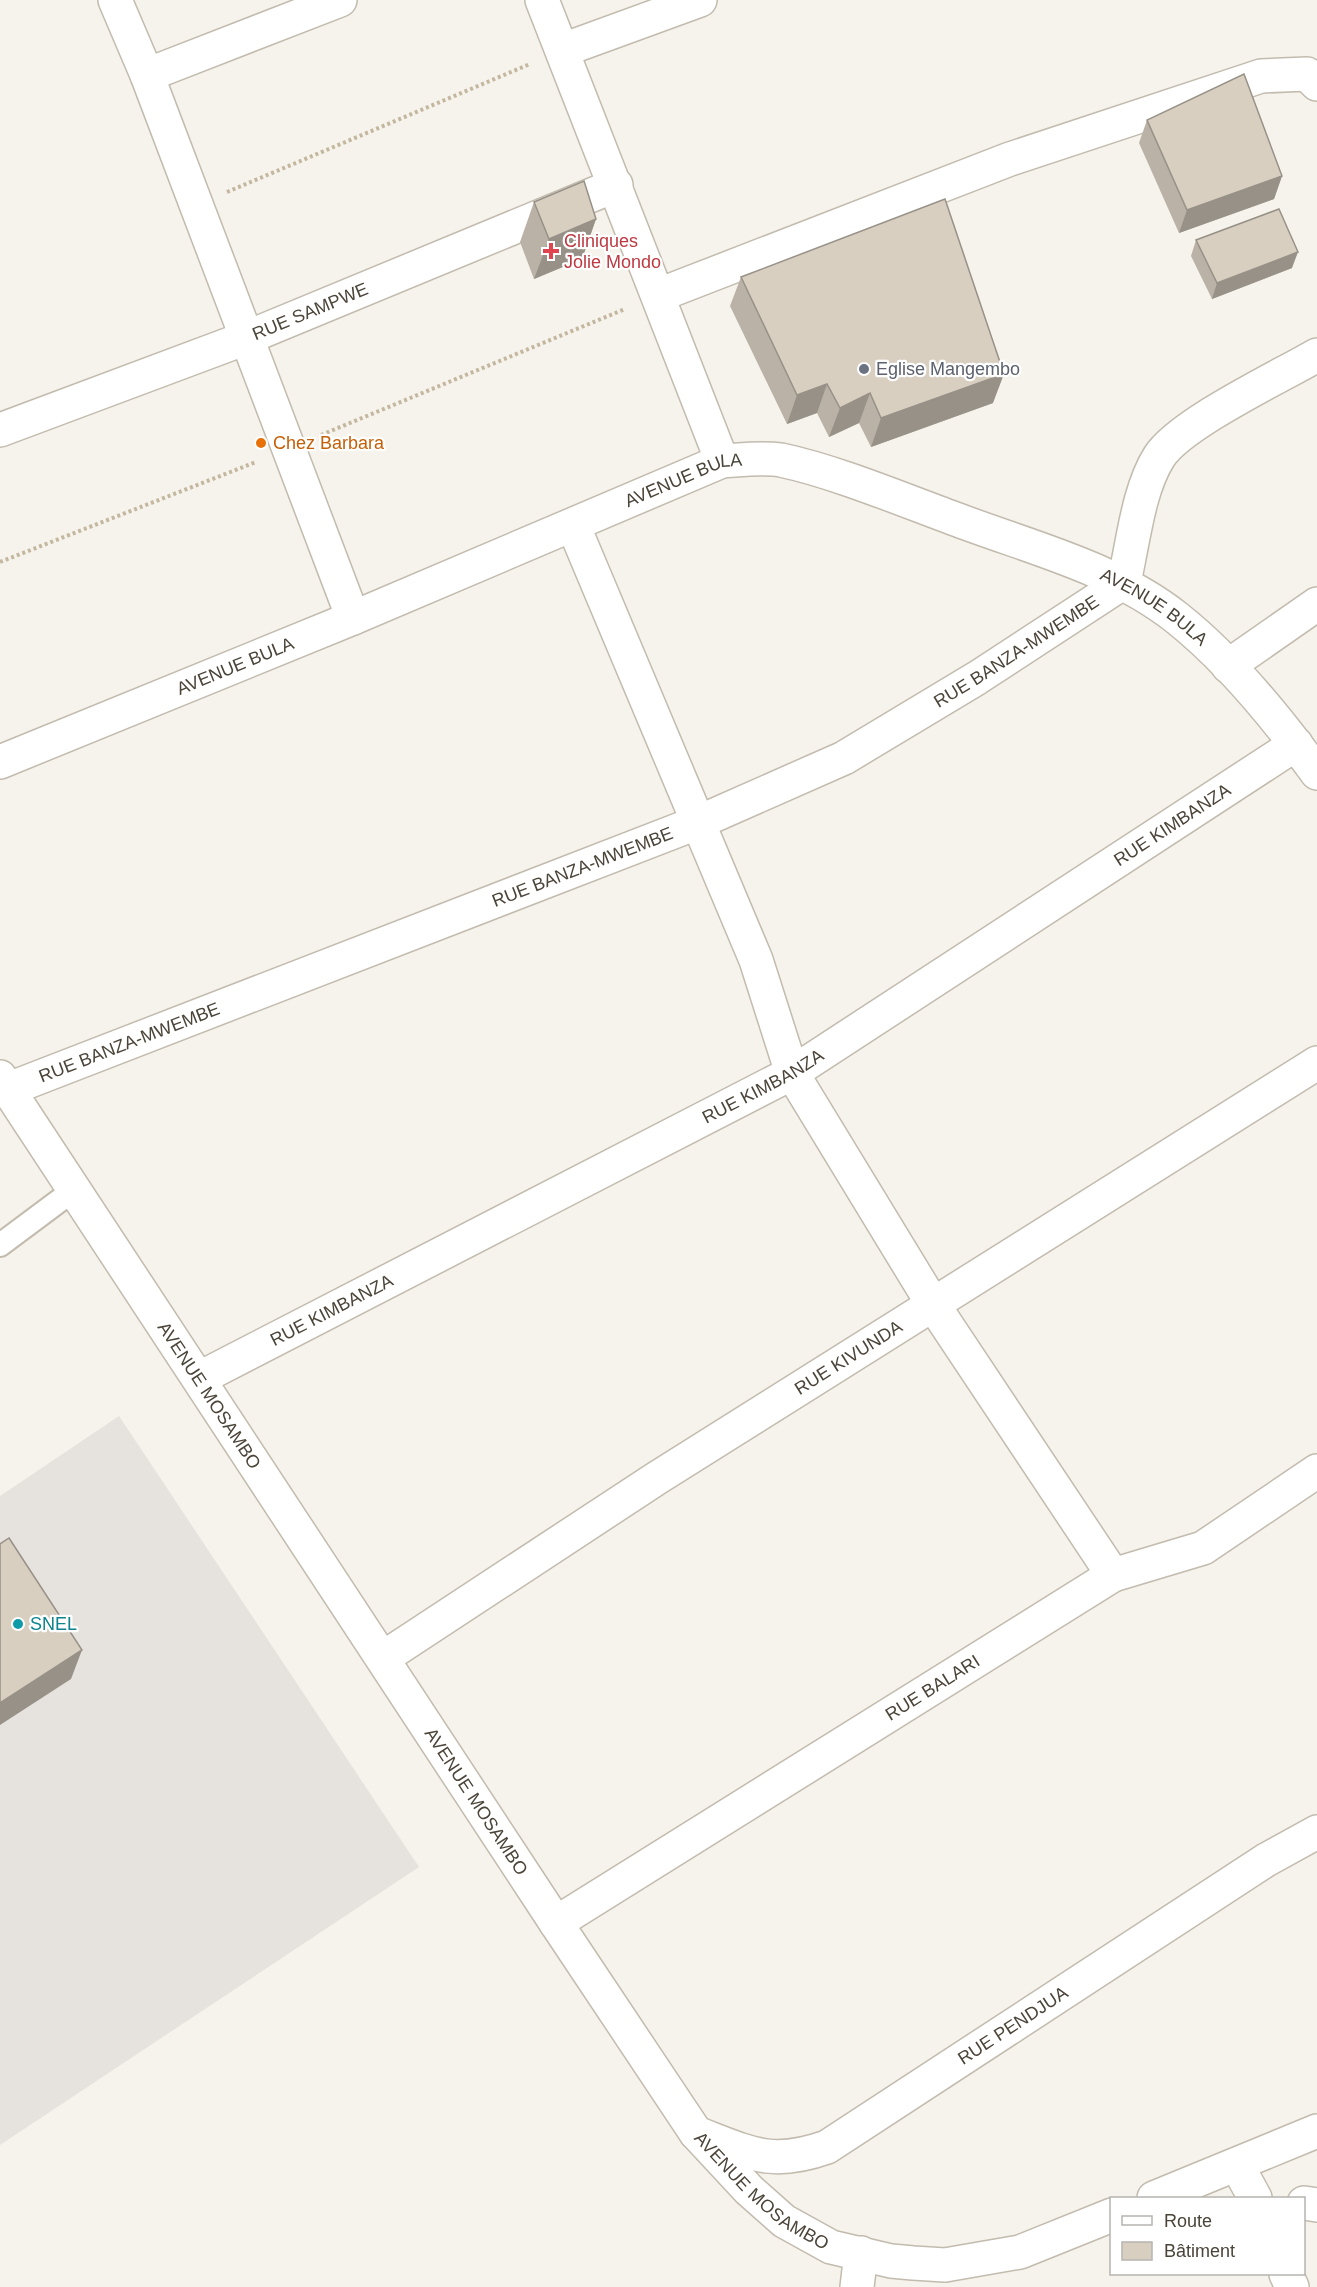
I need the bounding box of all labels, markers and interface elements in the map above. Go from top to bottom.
place label: Cliniques Jolie Mondo [564,231,661,272]
marker: Cliniques Jolie Mondo [542,242,560,260]
street label: RUE SAMPWE [249,279,371,344]
place label: Eglise Mangembo [876,359,1020,379]
marker: Eglise Mangembo [857,362,871,376]
place label: Chez Barbara [273,433,385,453]
marker: Chez Barbara [254,436,268,450]
street label: AVENUE BULA [622,450,743,511]
street label: AVENUE BULA [1097,564,1212,649]
street label: RUE BANZA-MWEMBE [930,591,1103,712]
street label: AVENUE BULA [174,633,297,699]
street label: RUE KIMBANZA [1110,780,1234,870]
street label: RUE BANZA-MWEMBE [489,823,676,911]
street label: RUE BANZA-MWEMBE [36,998,223,1086]
street label: RUE KIMBANZA [699,1045,827,1127]
street label: RUE KIMBANZA [267,1270,396,1350]
street label: RUE KIVUNDA [791,1316,906,1399]
street label: AVENUE MOSAMBO [154,1318,265,1473]
place label: SNEL [30,1614,77,1634]
marker: SNEL [11,1617,25,1631]
street label: RUE BALARI [882,1651,983,1725]
street label: AVENUE MOSAMBO [421,1724,532,1879]
street label: RUE PENDJUA [954,1982,1071,2069]
street label: AVENUE MOSAMBO [690,2128,832,2254]
legend [1110,2197,1305,2275]
text: Route [1164,2211,1212,2231]
text: Bâtiment [1164,2241,1235,2261]

